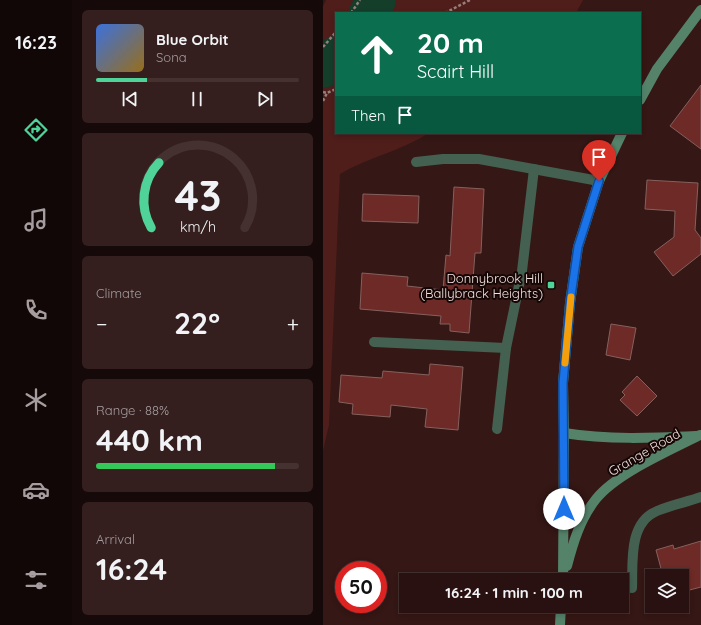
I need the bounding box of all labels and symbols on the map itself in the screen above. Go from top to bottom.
pin [582,140,616,181]
place label: Donnybrook Hill (Ballybrack Heights) [420,270,543,301]
marker: Donnybrook Hill (Ballybrack Heights) [546,280,556,290]
street label: Grange Road [605,425,683,479]
position arrow [543,488,585,530]
speed limit sign: 50 [335,561,387,613]

